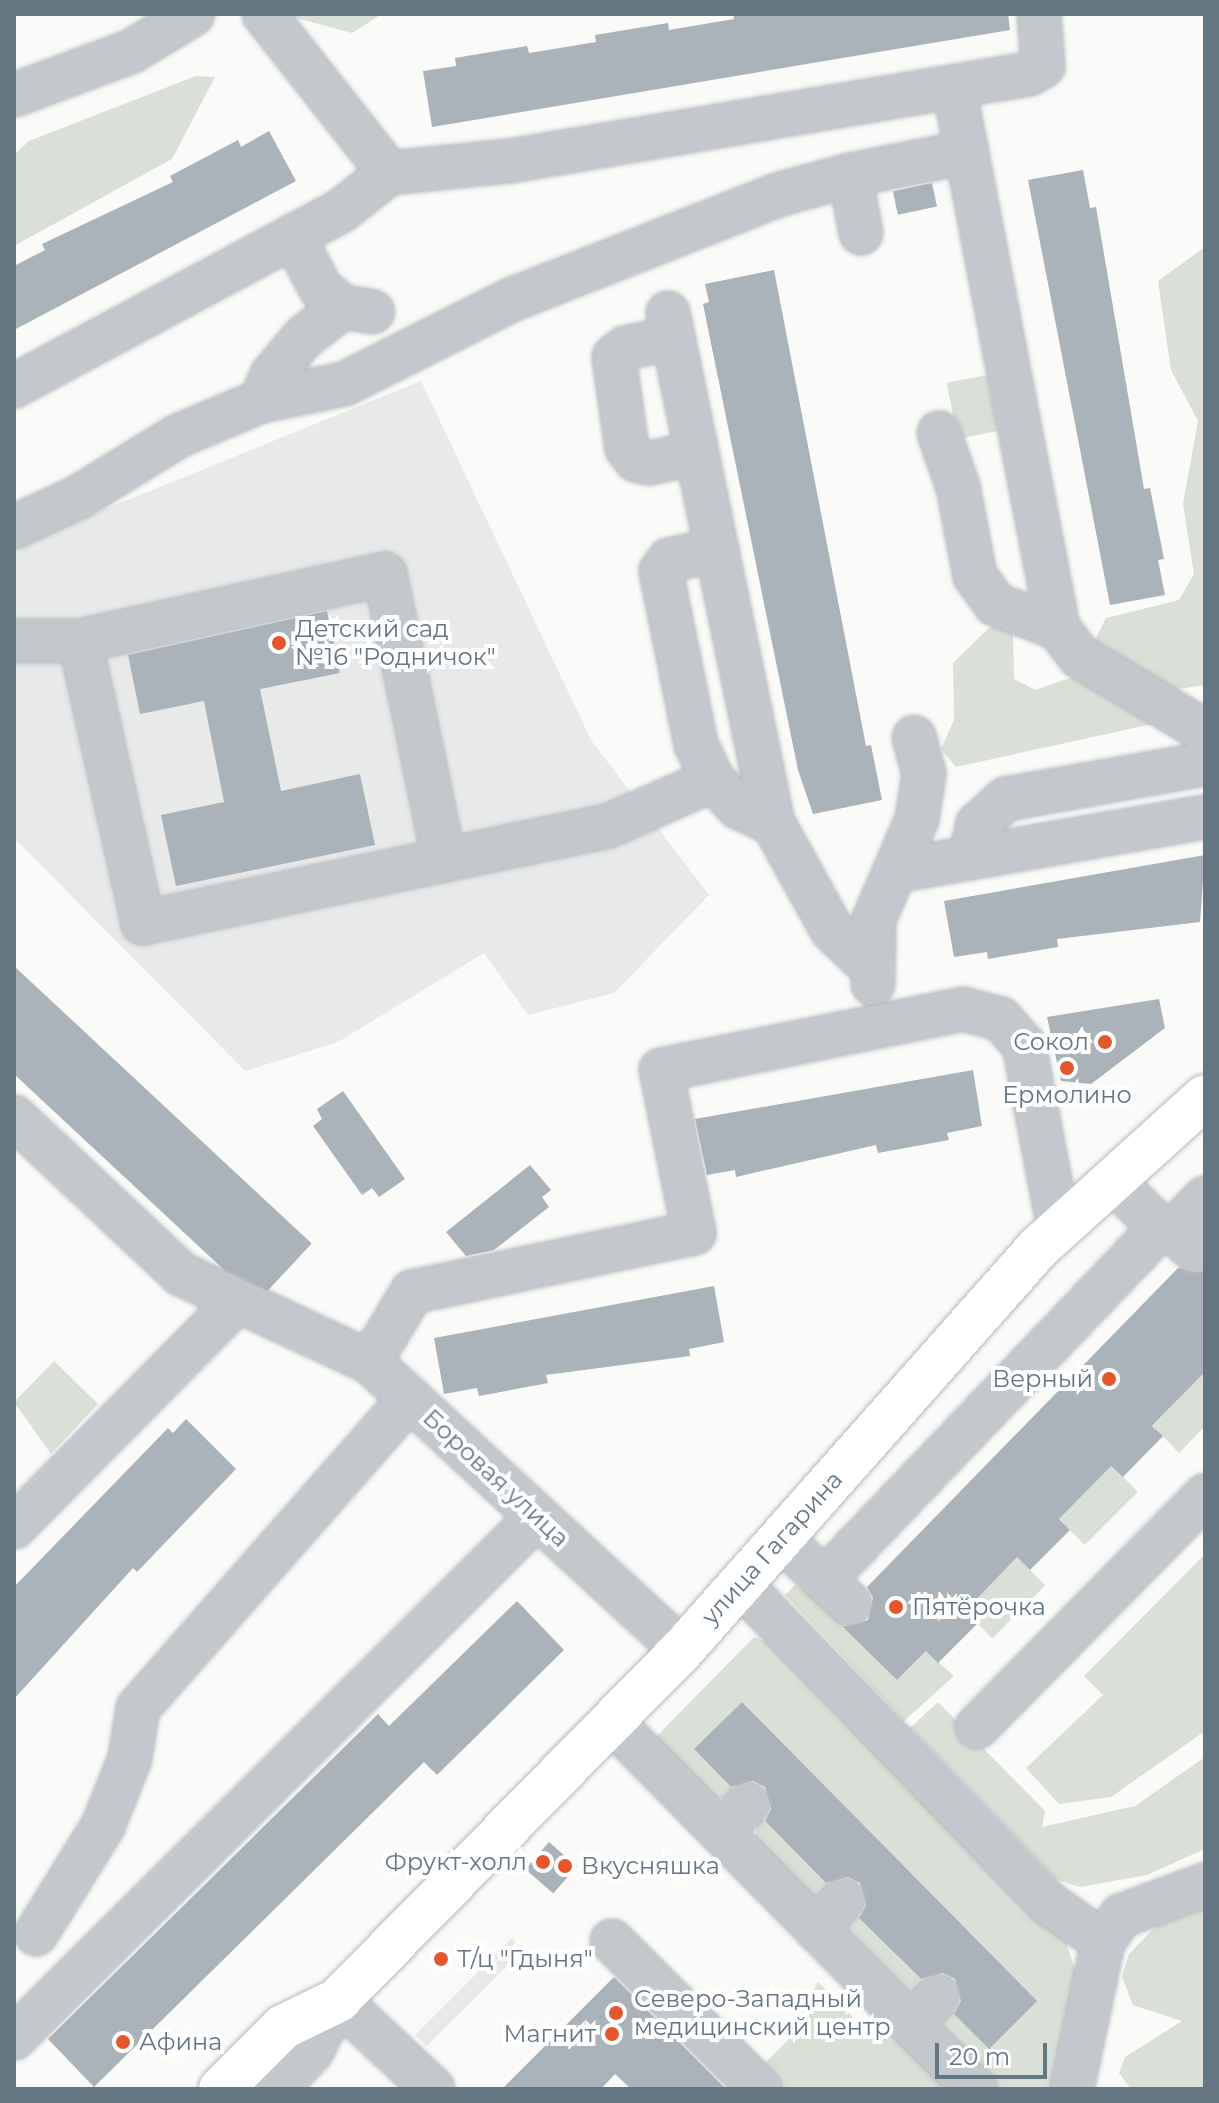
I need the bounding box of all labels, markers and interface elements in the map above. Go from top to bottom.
place label: Детский сад №16 "Родничок" [295,615,496,671]
marker: Детский сад №16 "Родничок" [270,634,288,652]
place label: Сокол [1013,1028,1089,1056]
marker: Сокол [1096,1033,1114,1051]
marker: Ермолино [1058,1059,1076,1077]
place label: Ермолино [1002,1081,1132,1109]
place label: Верный [992,1365,1093,1393]
marker: Верный [1100,1370,1118,1388]
street label: Боровая улица [417,1403,575,1553]
street label: улица Гагарина [695,1465,849,1631]
place label: Пятёрочка [912,1593,1046,1621]
marker: Пятёрочка [887,1598,905,1616]
place label: Фрукт-холл [385,1848,527,1876]
place label: Вкусняшка [581,1852,720,1880]
marker: Фрукт-холл [534,1853,552,1871]
marker: Вкусняшка [556,1857,574,1875]
place label: Т/ц "Гдыня" [457,1945,593,1973]
marker: Т/ц "Гдыня" [432,1950,450,1968]
place label: Северо-Западный медицинский центр [634,1985,891,2041]
marker: Северо-Западный медицинский центр [605,2002,627,2024]
place label: Магнит [503,2020,596,2048]
marker: Магнит [603,2025,621,2043]
scale bar [939,2027,1051,2077]
place label: Афина [139,2028,222,2056]
marker: Афина [114,2033,132,2051]
text: 20 m [949,2042,1010,2071]

